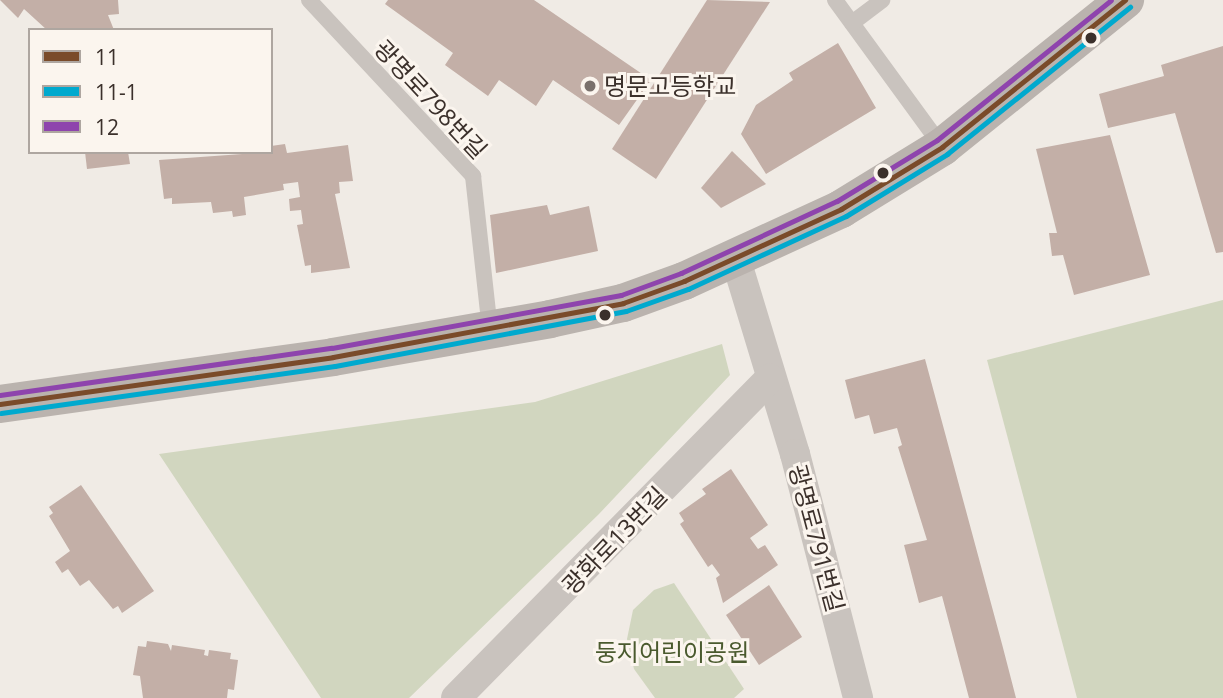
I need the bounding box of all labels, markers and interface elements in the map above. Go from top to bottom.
legend [28,28,273,154]
unlabelled marker [1084,31,1098,45]
street label: 광명로798번길 [369,34,493,164]
text: 11 [95,43,119,71]
place label: 명문고등학교 [604,72,736,100]
text: 11-1 [95,78,138,106]
marker: 명문고등학교 [582,78,598,94]
text: 12 [95,113,119,141]
unlabelled marker [876,166,890,180]
unlabelled marker [598,308,612,322]
street label: 광명로791번길 [783,461,851,615]
street label: 광화로13번길 [556,480,672,600]
park label: 둥지어린이공원 [595,638,749,666]

